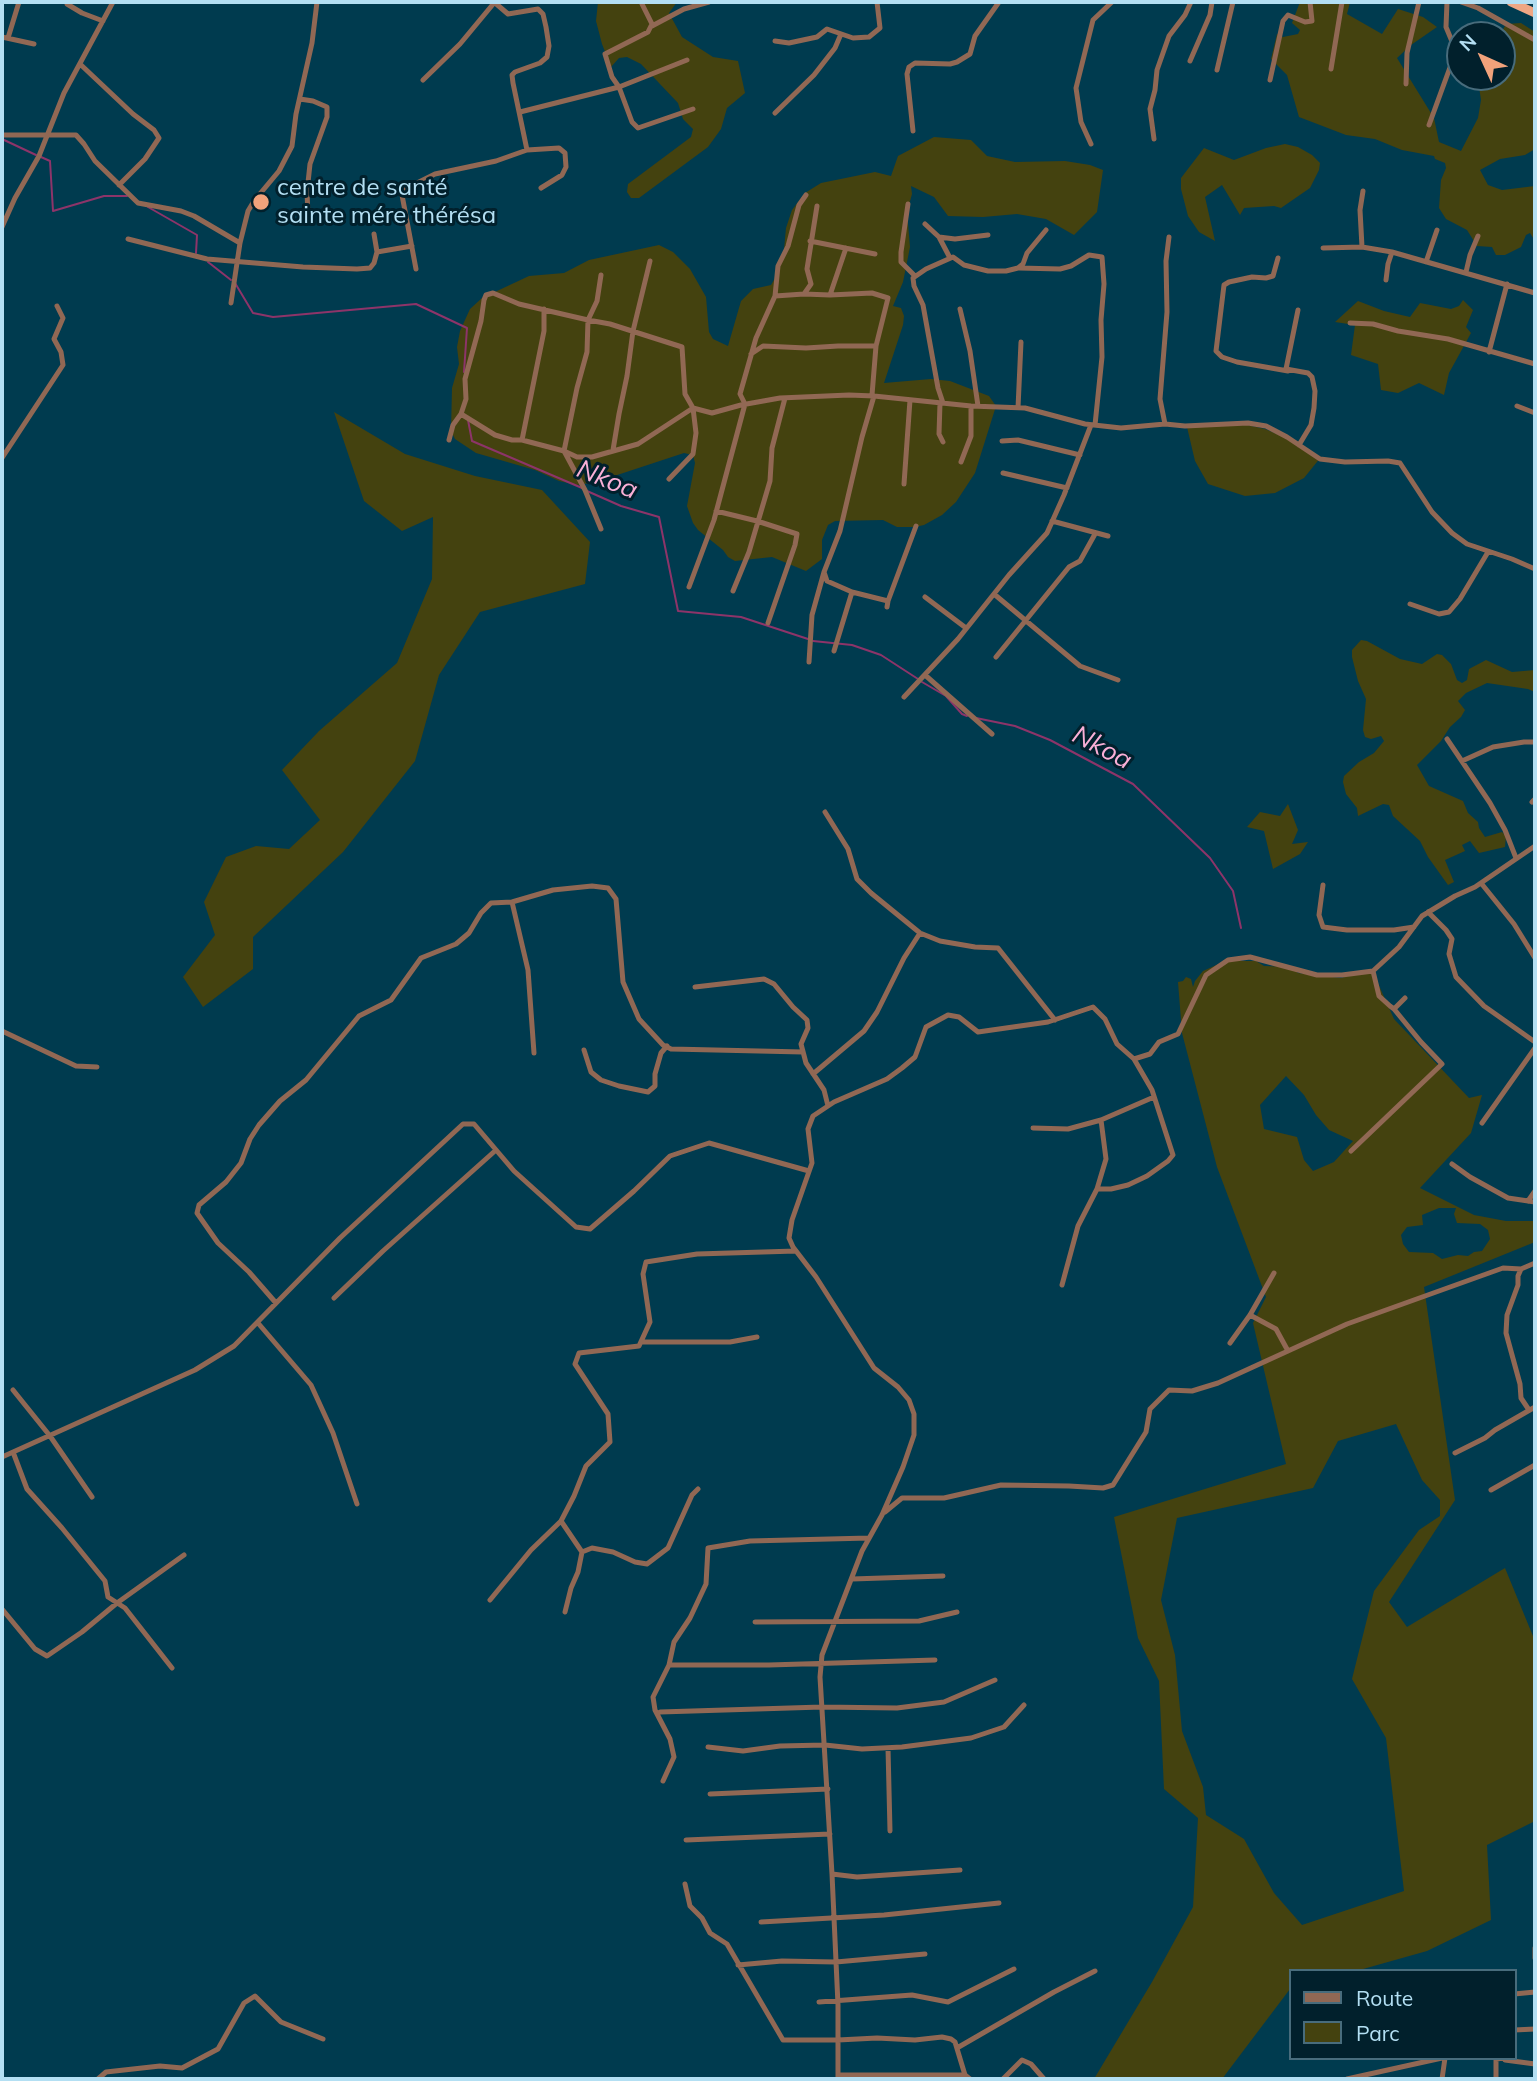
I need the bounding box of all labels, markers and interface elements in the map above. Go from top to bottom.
north arrow [1446,21,1516,91]
text: N [1454,29,1481,56]
place label: centre de santé sainte mére thérésa [277,174,496,230]
marker: centre de santé sainte mére thérésa [251,192,271,212]
water label: Nkoa [572,454,642,506]
water label: Nkoa [1067,719,1137,777]
legend [1288,1969,1516,2060]
text: Route [1356,1985,1413,2011]
text: Parc [1356,2020,1400,2046]

